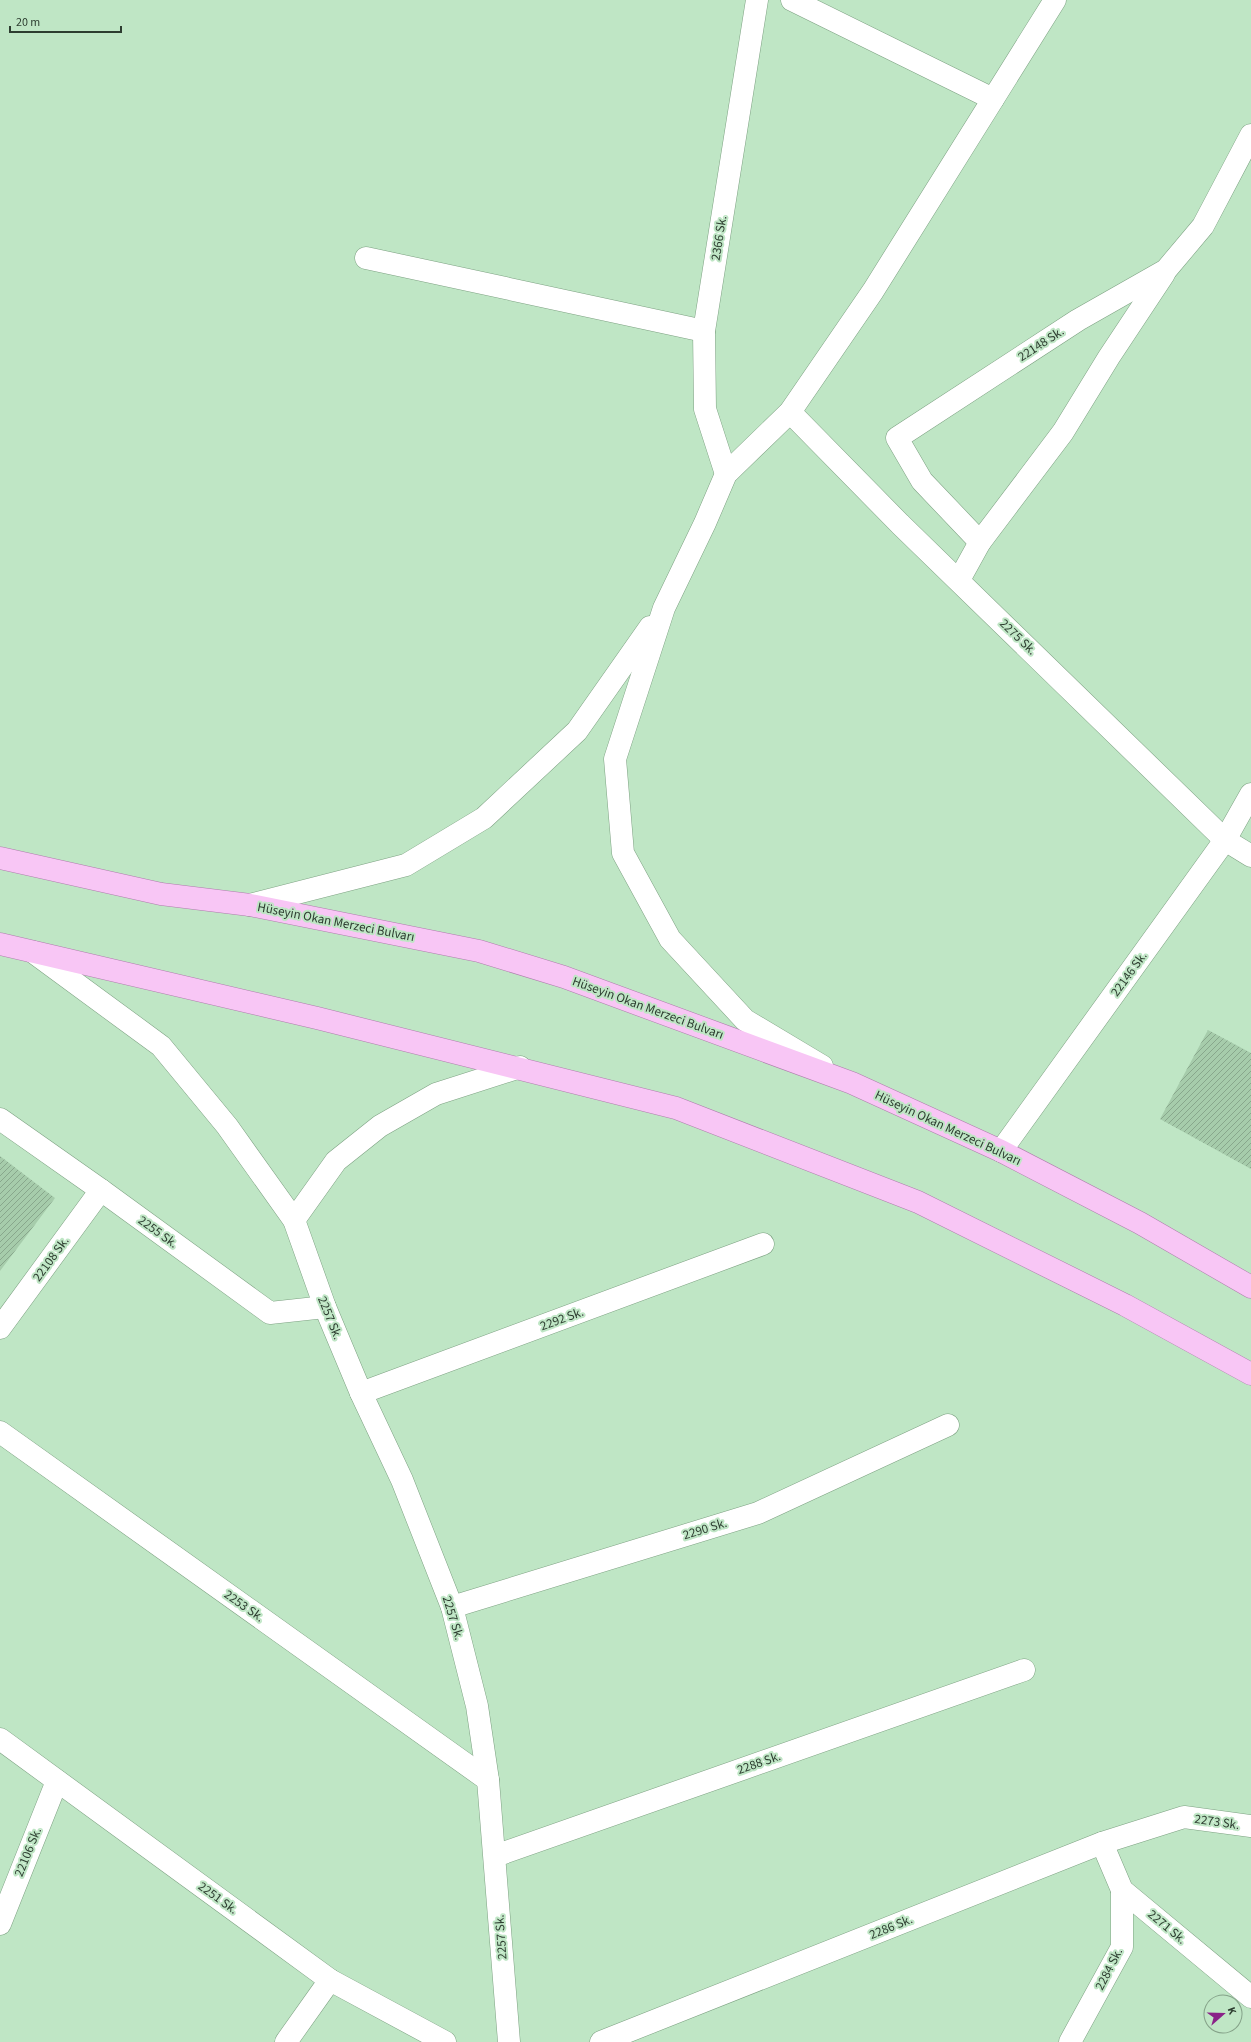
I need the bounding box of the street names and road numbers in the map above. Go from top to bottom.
street label: 2366 Sk. [707,214,731,262]
street label: 22148 Sk. [1014,322,1068,366]
street label: 2275 Sk. [995,615,1041,659]
street label: Hüseyin Okan Merzeci Bulvarı [256,898,416,946]
street label: 22146 Sk. [1107,948,1151,1000]
street label: Hüseyin Okan Merzeci Bulvarı [570,972,726,1044]
street label: Hüseyin Okan Merzeci Bulvarı [872,1086,1024,1170]
street label: 2255 Sk. [134,1211,182,1253]
street label: 22108 Sk. [29,1233,73,1285]
street label: 2257 Sk. [313,1294,347,1342]
street label: 2292 Sk. [538,1303,586,1335]
street label: 2290 Sk. [681,1514,729,1544]
street label: 2253 Sk. [220,1586,268,1626]
street label: 2257 Sk. [438,1594,468,1642]
street label: 2288 Sk. [735,1747,783,1779]
street label: 2273 Sk. [1193,1810,1241,1834]
street label: 22106 Sk. [10,1825,46,1879]
street label: 2251 Sk. [194,1877,242,1919]
street label: 2271 Sk. [1144,1906,1190,1948]
street label: 2286 Sk. [867,1910,915,1944]
street label: 2257 Sk. [490,1914,512,1960]
street label: 2284 Sk. [1091,1945,1127,1993]

